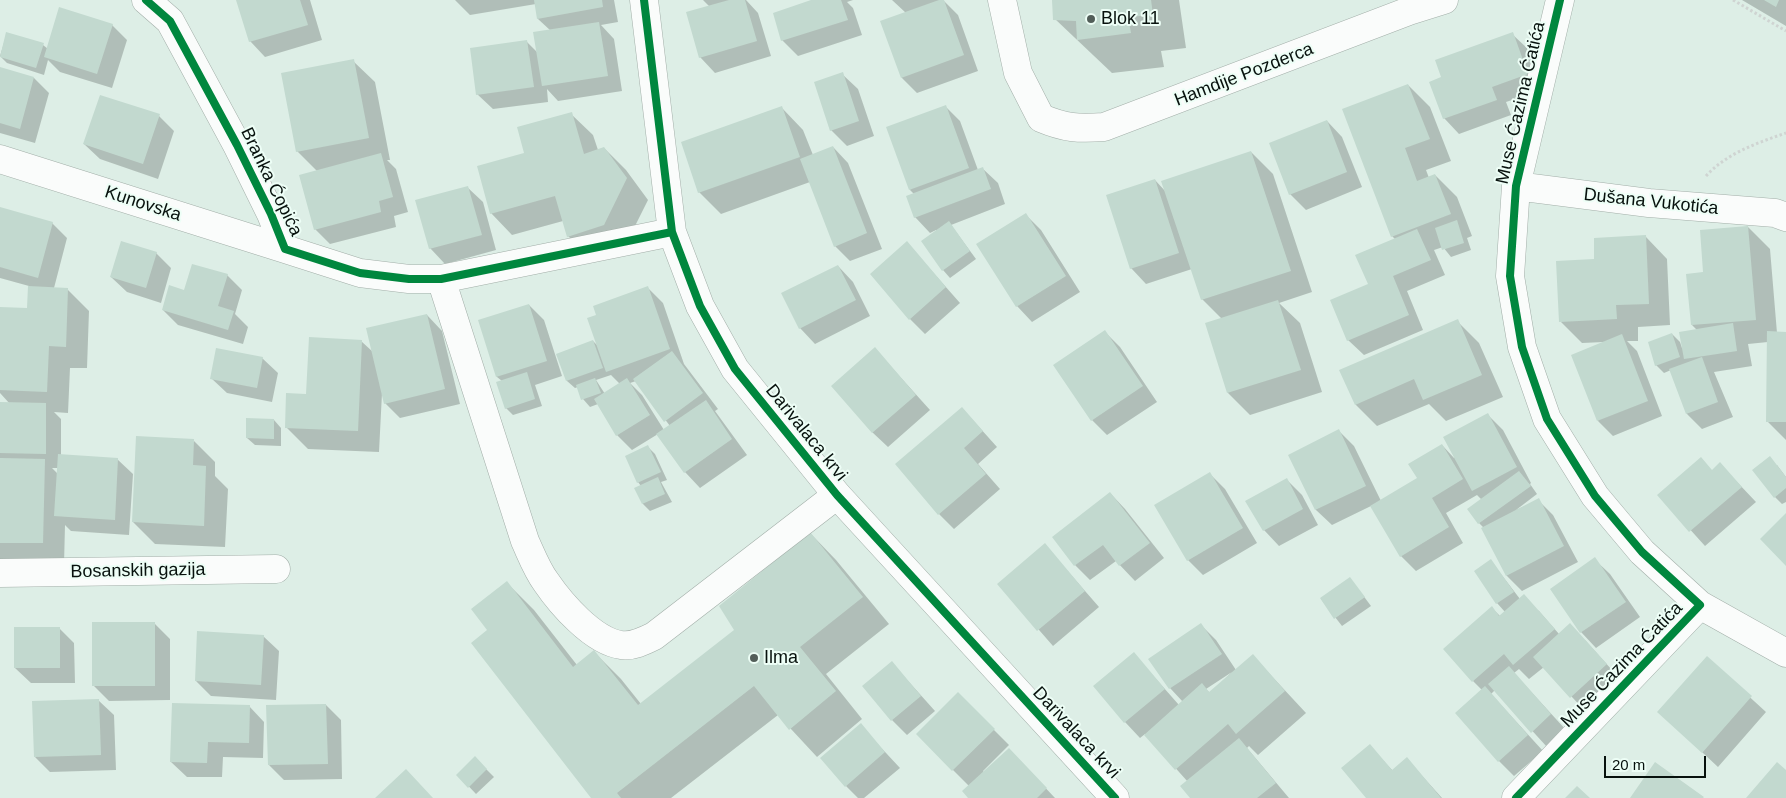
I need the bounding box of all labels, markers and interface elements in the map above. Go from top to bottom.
place label: Blok 11 [1101,8,1160,30]
marker: Blok 11 [1085,13,1097,25]
street label: Muse Ćazima Ćatića [1492,20,1550,186]
street label: Hamdije Pozderca [1171,39,1317,111]
street label: Branka Ćopića [235,124,307,240]
street label: Kunovska [102,182,184,226]
street label: Dušana Vukotića [1583,184,1719,220]
street label: Darivalaca krvi [760,380,852,486]
street label: Bosanskih gazija [70,559,206,583]
street label: Muse Ćazima Ćatića [1557,598,1687,732]
place label: Ilma [764,647,798,669]
marker: Ilma [748,652,760,664]
street label: Darivalaca krvi [1028,682,1124,784]
scale bar [1606,746,1708,778]
text: 20 m [1612,756,1645,773]

